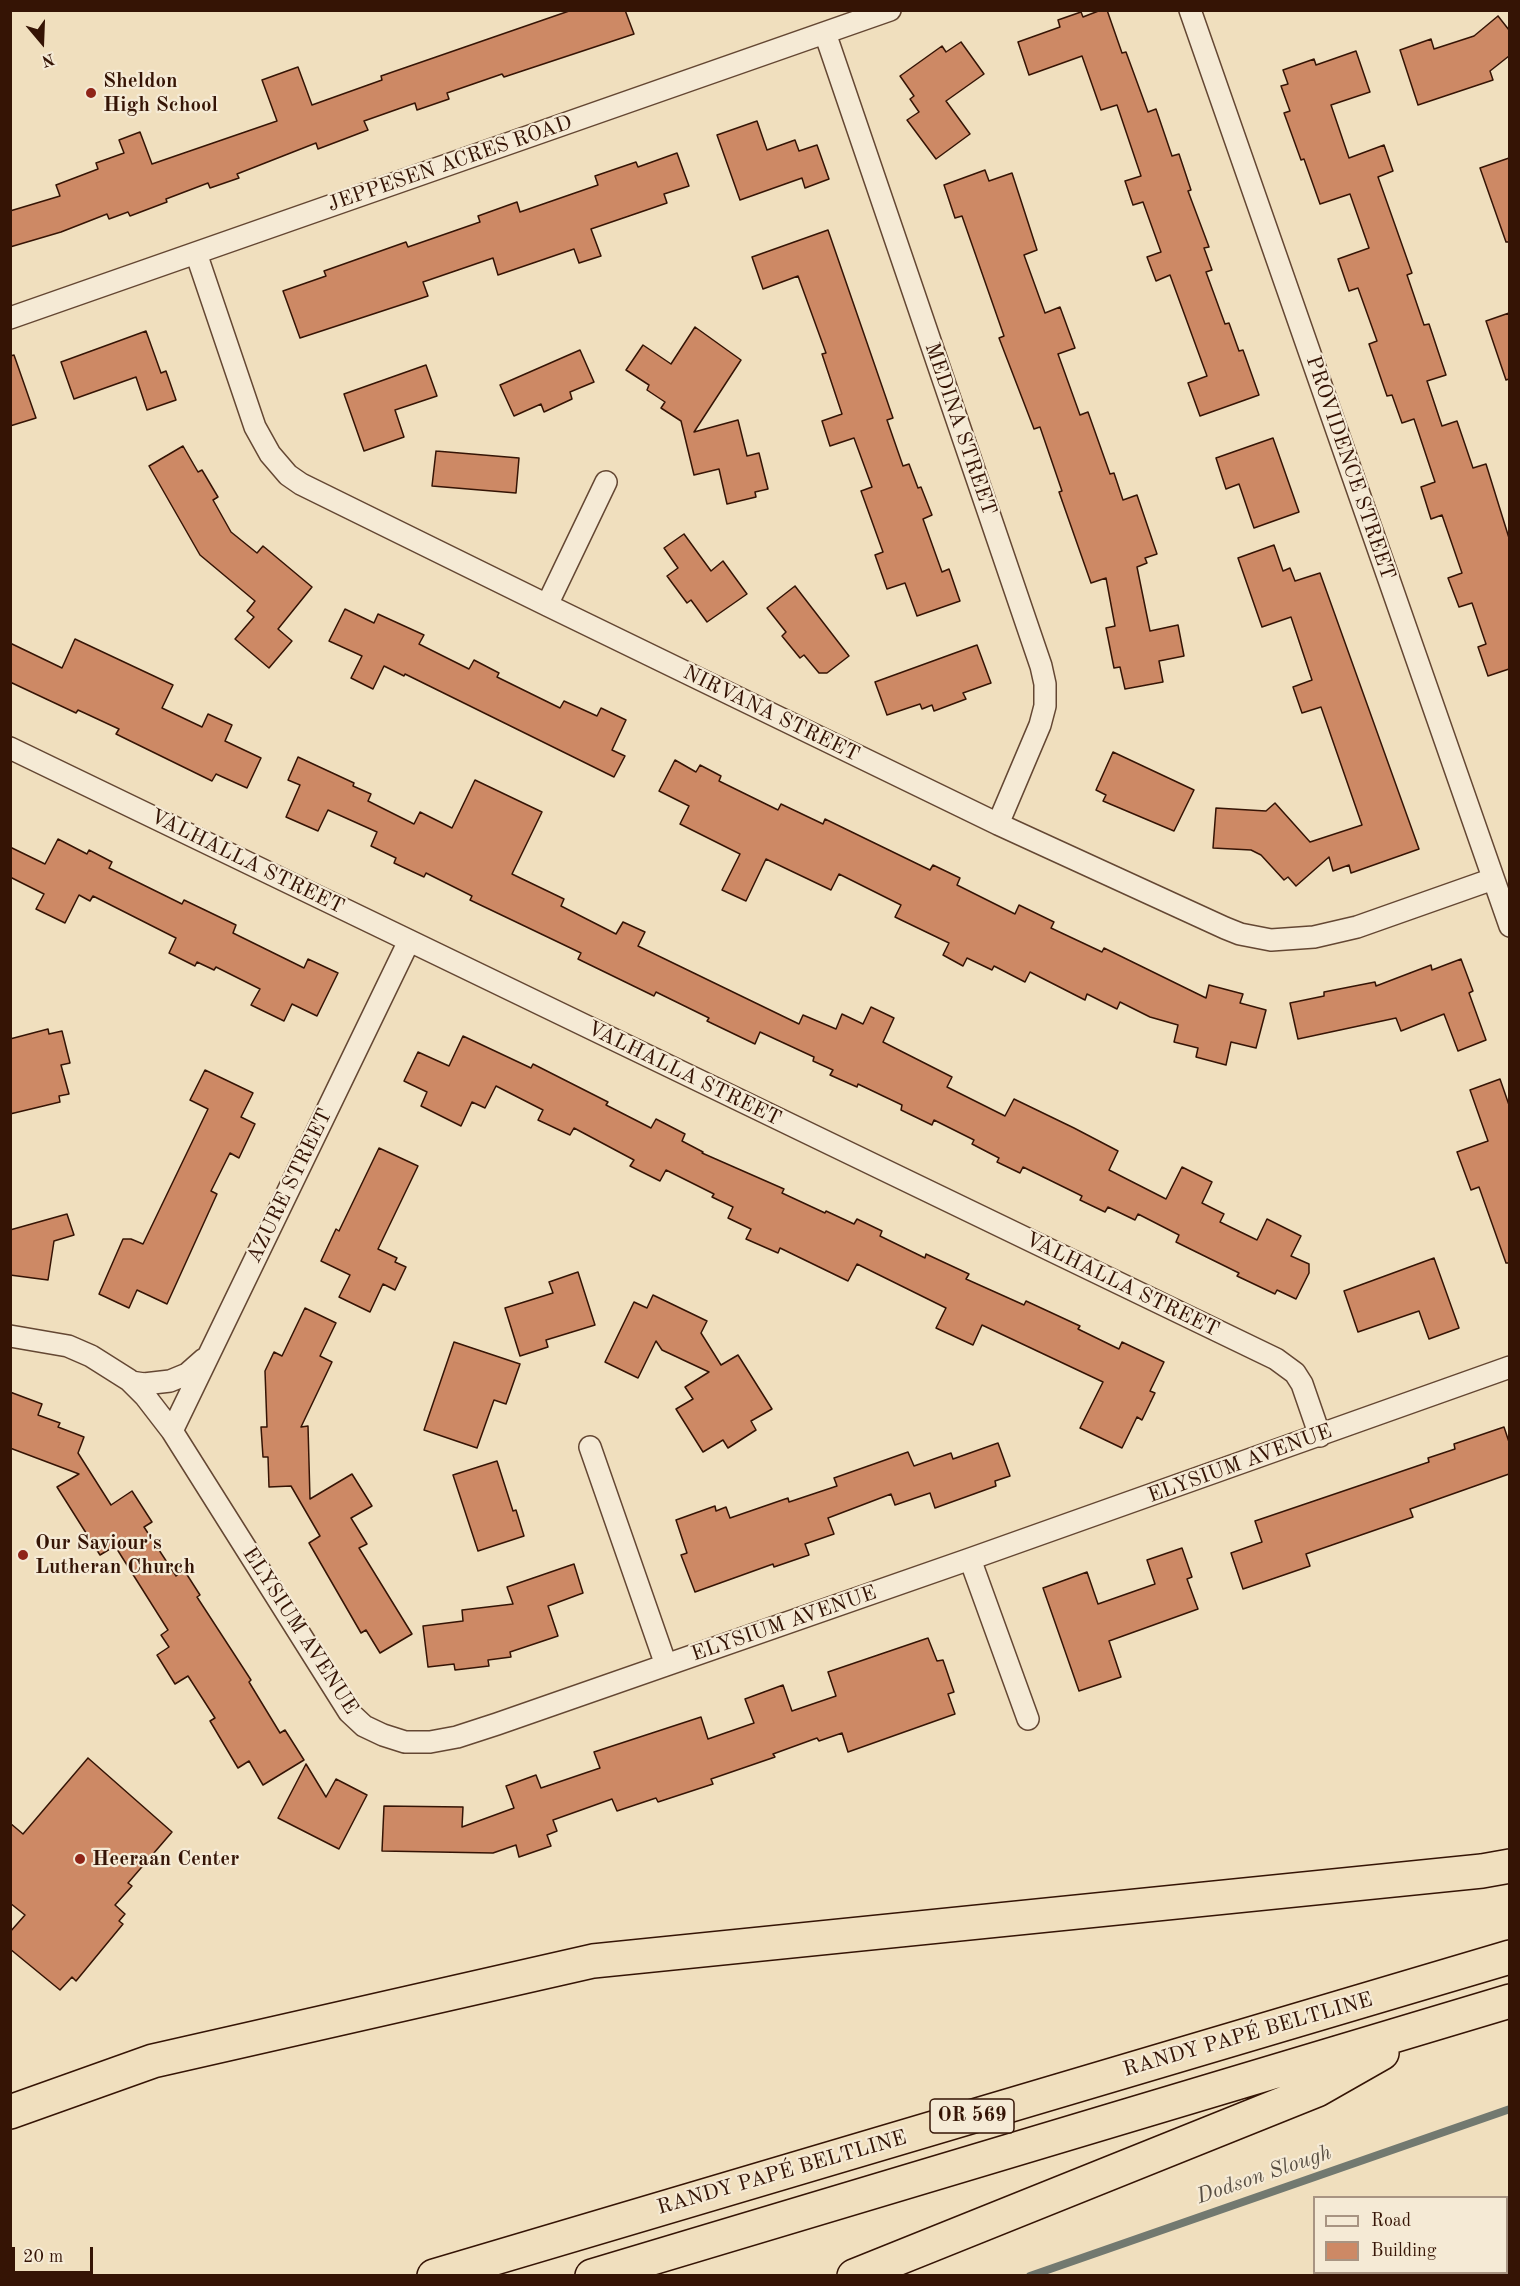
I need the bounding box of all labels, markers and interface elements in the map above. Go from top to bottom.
north arrow [12,12,72,72]
text: N [39,49,56,69]
place label: Sheldon High School [103,68,218,118]
marker: Sheldon High School [84,86,98,100]
street label: JEPPESEN ACRES ROAD [324,110,576,218]
street label: MEDINA STREET [919,339,1001,519]
street label: PROVIDENCE STREET [1300,353,1400,583]
street label: NIRVANA STREET [679,660,863,768]
street label: VALHALLA STREET [146,804,348,920]
street label: VALHALLA STREET [583,1016,785,1132]
street label: AZURE STREET [242,1105,338,1267]
street label: VALHALLA STREET [1021,1227,1223,1343]
street label: ELYSIUM AVENUE [1144,1419,1336,1509]
place label: Our Saviour's Lutheran Church [35,1530,195,1580]
street label: ELYSIUM AVENUE [237,1543,363,1719]
marker: Our Saviour's Lutheran Church [16,1548,30,1562]
street label: ELYSIUM AVENUE [688,1580,880,1668]
place label: Heeraan Center [92,1846,239,1872]
marker: Heeraan Center [73,1852,87,1866]
street label: RANDY PAPÉ BELTLINE [1120,1987,1376,2083]
road number: OR 569 [930,2099,1014,2133]
street label: RANDY PAPÉ BELTLINE [654,2125,910,2221]
water label: Dodson Slough [1193,2140,1335,2210]
legend [1313,2196,1508,2274]
text: Road [1371,2212,1411,2230]
scale bar [15,2235,96,2273]
text: Building [1371,2242,1436,2260]
text: 20 m [23,2248,63,2266]

